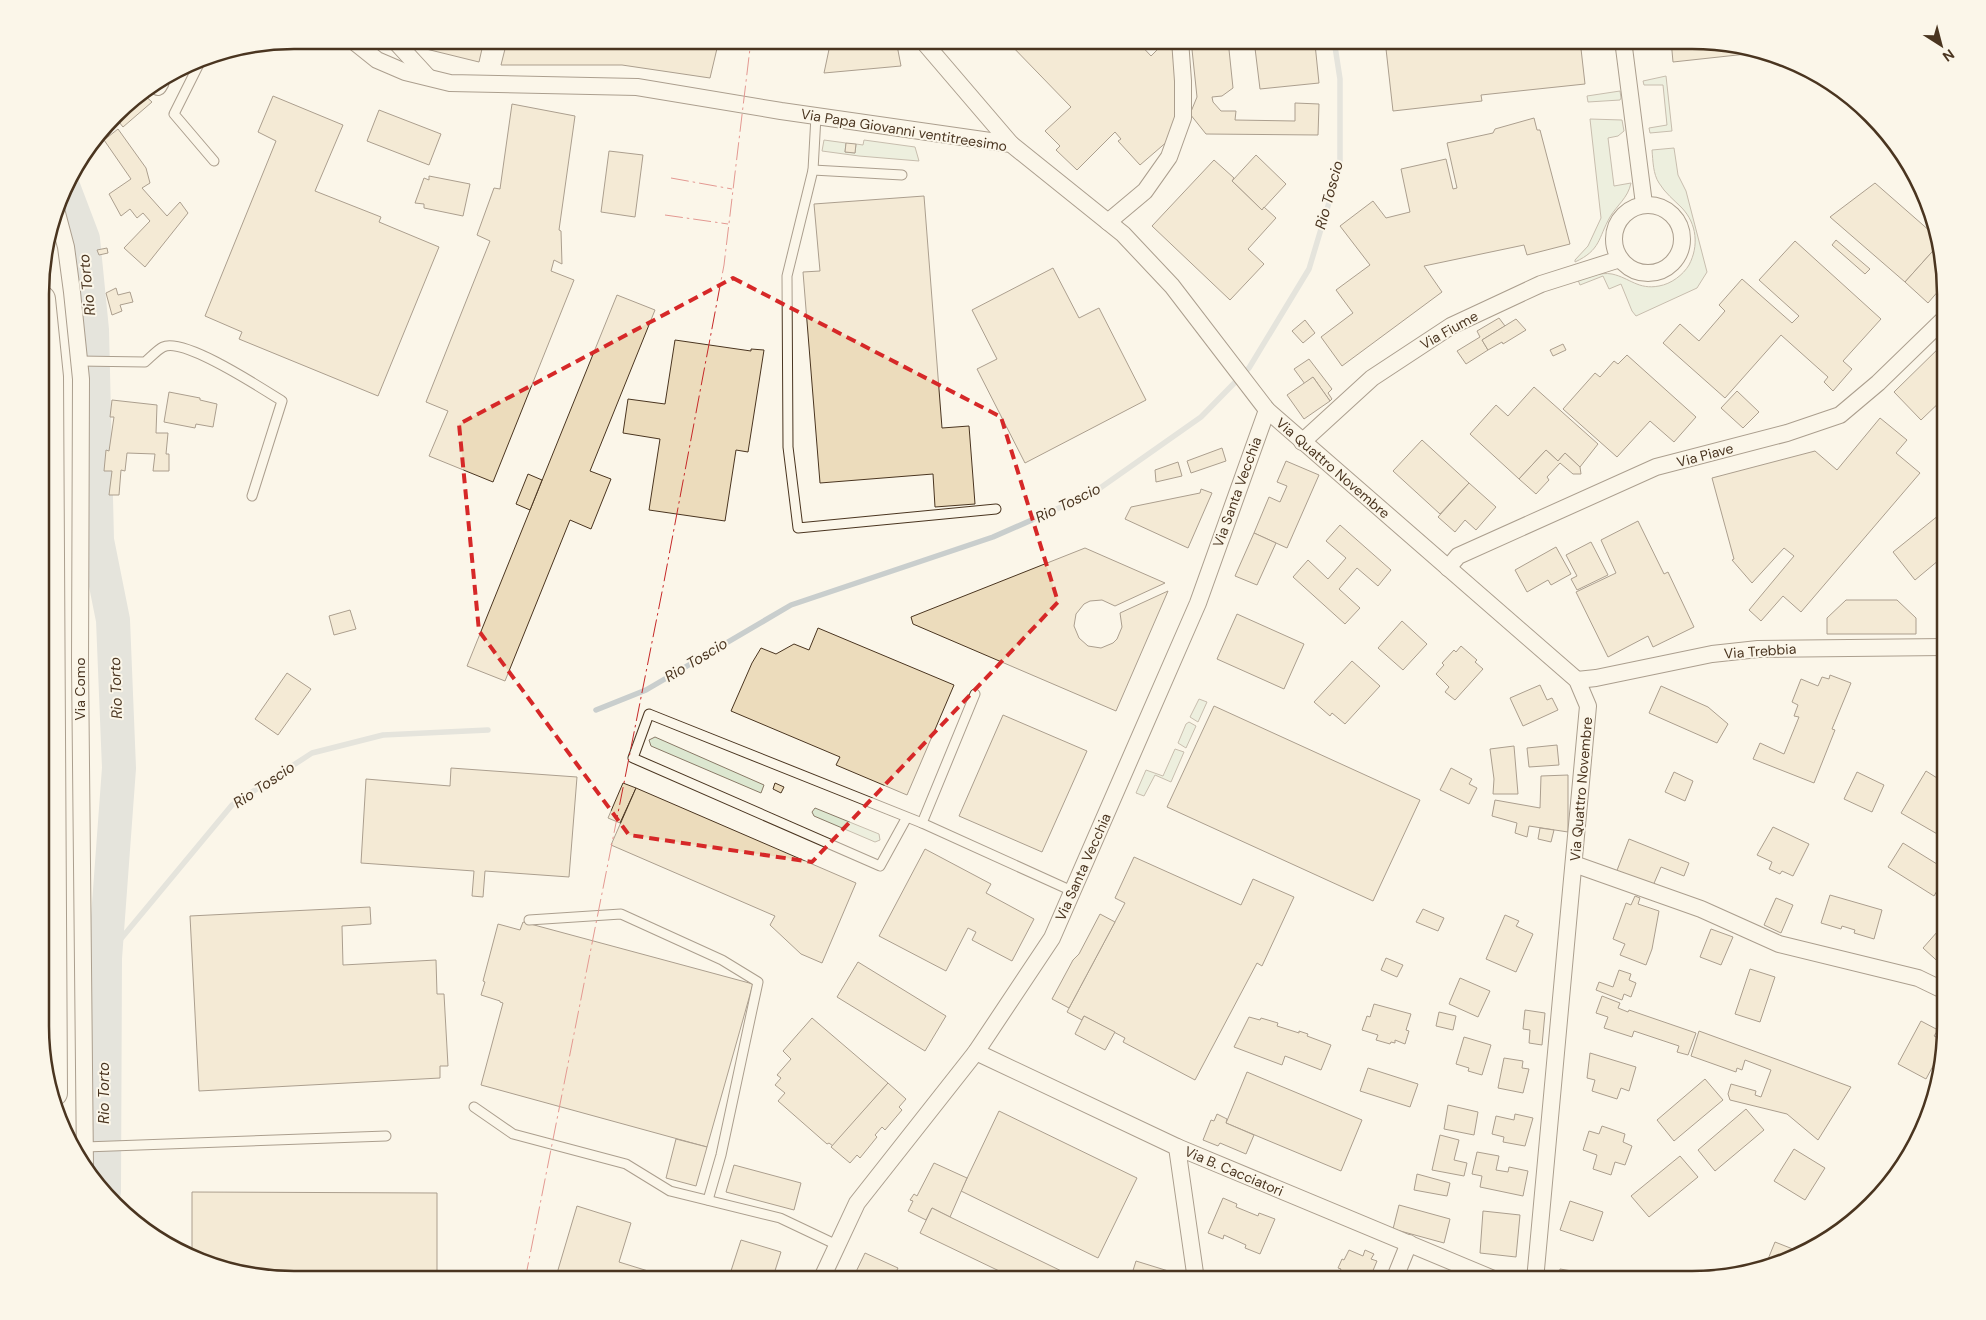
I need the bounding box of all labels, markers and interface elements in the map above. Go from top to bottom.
north arrow [1916,20,1966,70]
text: N [1939,45,1958,66]
street label: Via Papa Giovanni ventitreesimo [800,105,1008,155]
water label: Rio Toscio [1310,158,1348,232]
water label: Rio Torto [74,253,100,317]
street label: Via Fiume [1417,307,1481,353]
street label: Via Quattro Novembre [1272,414,1394,522]
street label: Via Santa Vecchia [1209,434,1265,550]
street label: Via Piave [1675,439,1735,471]
water label: Rio Toscio [1032,479,1104,527]
water label: Rio Toscio [661,633,731,687]
street label: Via Trebbia [1723,639,1797,663]
street label: Via Como [71,657,89,721]
water label: Rio Torto [105,657,127,719]
street label: Via Quattro Novembre [1566,716,1596,862]
water label: Rio Toscio [229,757,299,813]
street label: Via Santa Vecchia [1051,810,1115,924]
water label: Rio Torto [94,1062,114,1124]
street label: Via B. Cacciatori [1182,1142,1286,1200]

